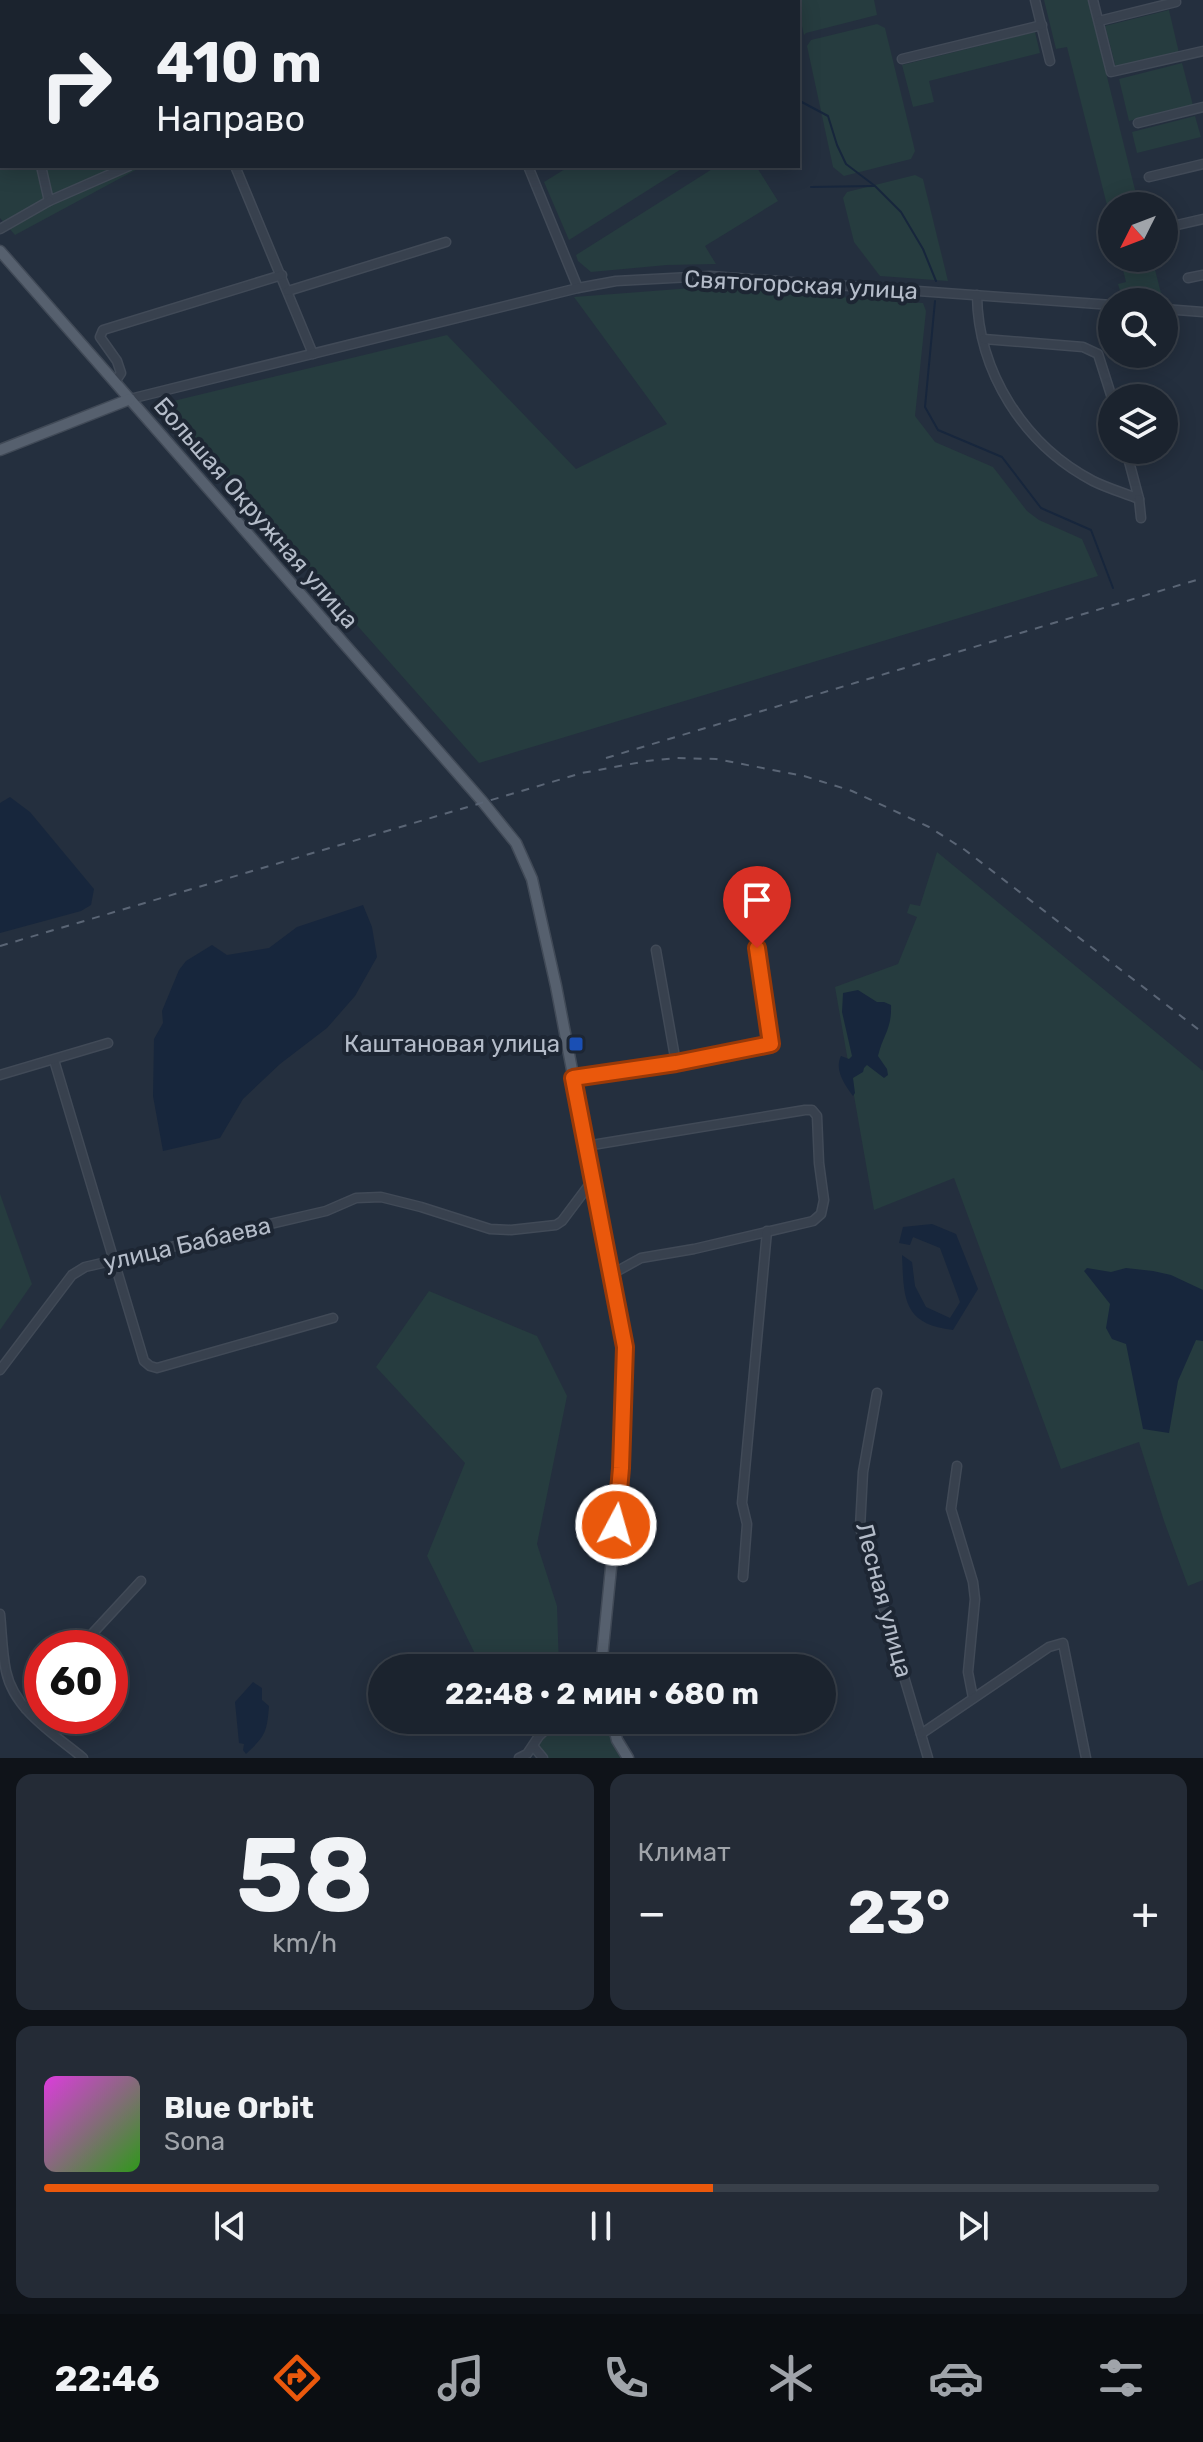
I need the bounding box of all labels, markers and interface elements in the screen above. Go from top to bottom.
text: 410 m [156,30,322,96]
icon: right [24,32,128,136]
text: Направо [156,97,305,140]
north arrow [1098,192,1178,272]
map controls [1098,192,1178,464]
street label: Святогорская улица [683,265,919,305]
button: search [1098,288,1178,368]
button: layers [1098,384,1178,464]
street label: Большая Окружная улица [148,392,364,634]
pin [723,866,791,948]
icon: arrive [735,878,779,922]
place label: Каштановая улица [344,1030,560,1058]
marker: Каштановая улица [567,1035,585,1053]
street label: улица Бабаева [101,1211,273,1277]
position arrow [574,1483,658,1567]
street label: Лесная улица [850,1519,918,1681]
speed limit sign: 60 [24,1630,128,1734]
text: 22:48 · 2 мин · 680 m [445,1676,759,1712]
text: 58 [236,1814,374,1937]
text: Климат [638,1837,730,1868]
text: 23° [847,1877,950,1948]
text: − [638,1887,666,1939]
text: + [1132,1887,1159,1939]
text: km/h [272,1928,337,1959]
text: Blue Orbit [164,2090,314,2126]
text: Sona [164,2126,225,2157]
icon: previous [208,2204,252,2248]
icon: pause [579,2204,623,2248]
icon: next [951,2204,995,2248]
icon: directions [269,2350,325,2406]
icon: music [433,2350,489,2406]
icon: phone [598,2350,654,2406]
icon: climate [763,2350,819,2406]
icon: car [928,2350,984,2406]
icon: filters [1093,2350,1149,2406]
text: 22:46 [54,2357,160,2400]

